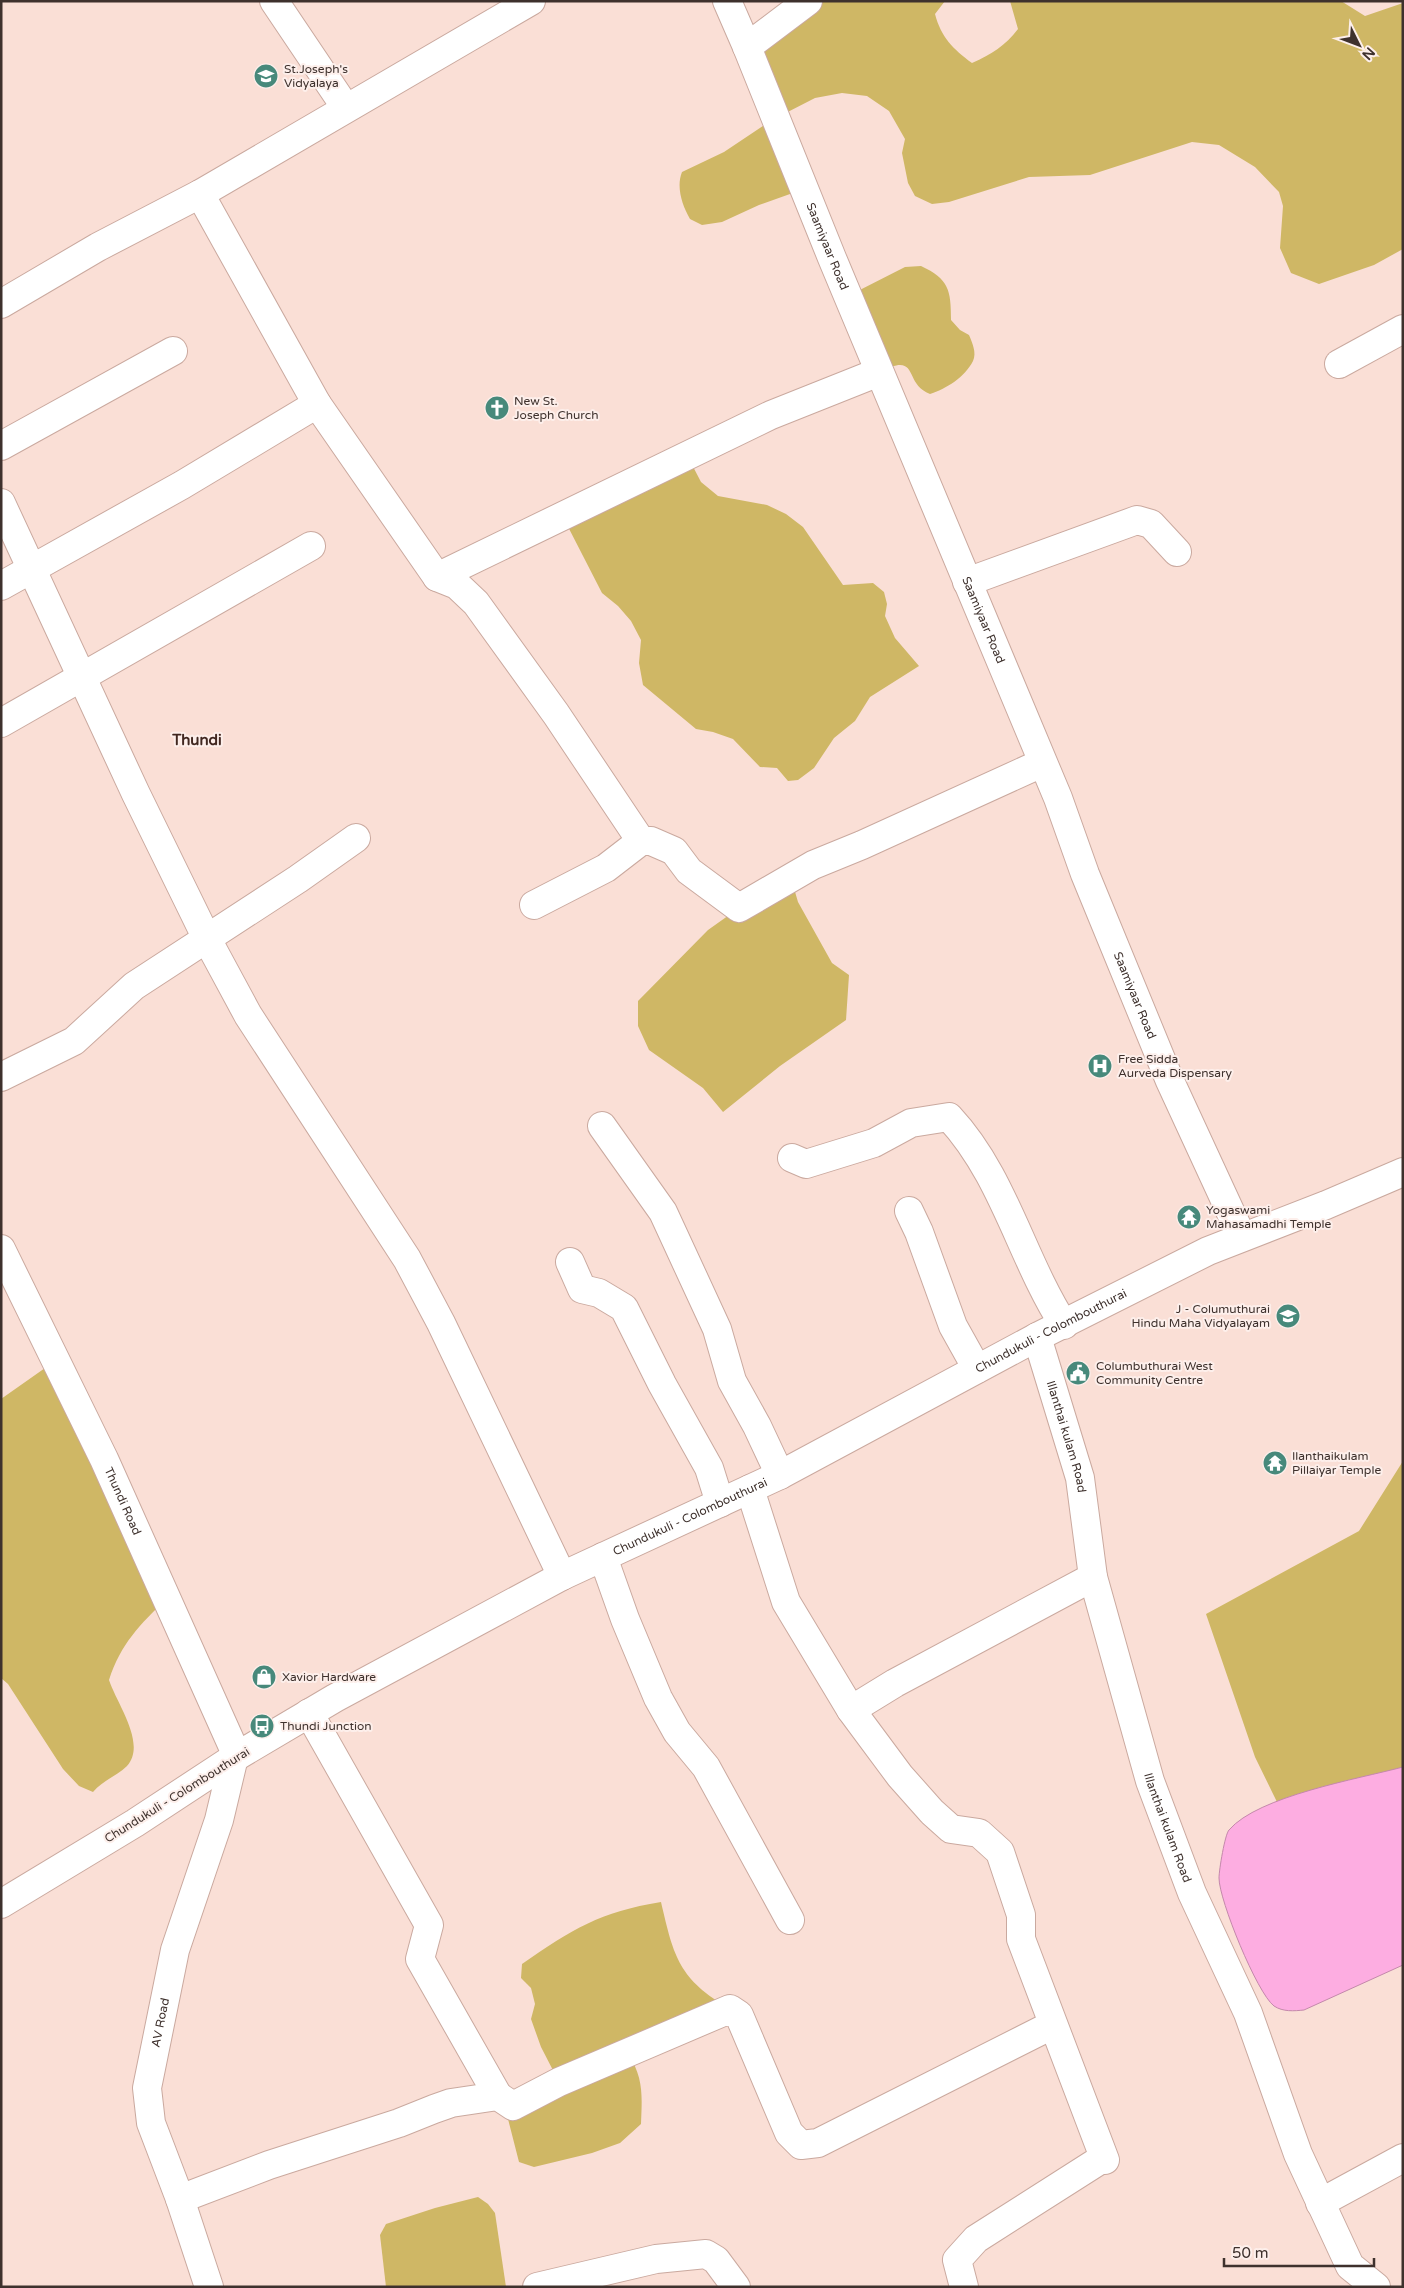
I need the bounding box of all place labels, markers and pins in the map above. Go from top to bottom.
place label: St.Joseph's Vidyalaya [284,62,348,90]
school or university icon: St.Joseph's Vidyalaya [253,63,279,89]
place label: New St. Joseph Church [514,394,598,422]
church icon: New St. Joseph Church [484,395,510,421]
place label: Free Sidda Aurveda Dispensary [1118,1052,1233,1080]
hospital icon: Free Sidda Aurveda Dispensary [1087,1053,1113,1079]
place label: Yogaswami Mahasamadhi Temple [1206,1203,1332,1231]
temple icon: Yogaswami Mahasamadhi Temple [1176,1204,1202,1230]
place label: J - Columuthurai Hindu Maha Vidyalayam [1132,1302,1270,1330]
school or university icon: J - Columuthurai Hindu Maha Vidyalayam [1275,1303,1301,1329]
place label: Columbuthurai West Community Centre [1096,1359,1213,1387]
public building icon: Columbuthurai West Community Centre [1065,1360,1091,1386]
place label: Ilanthaikulam Pillaiyar Temple [1292,1449,1381,1477]
temple icon: Ilanthaikulam Pillaiyar Temple [1262,1450,1288,1476]
shop icon: Xavior Hardware [251,1664,277,1690]
place label: Xavior Hardware [282,1670,376,1684]
bus stop icon: Thundi Junction [249,1713,275,1739]
place label: Thundi Junction [280,1719,372,1733]

